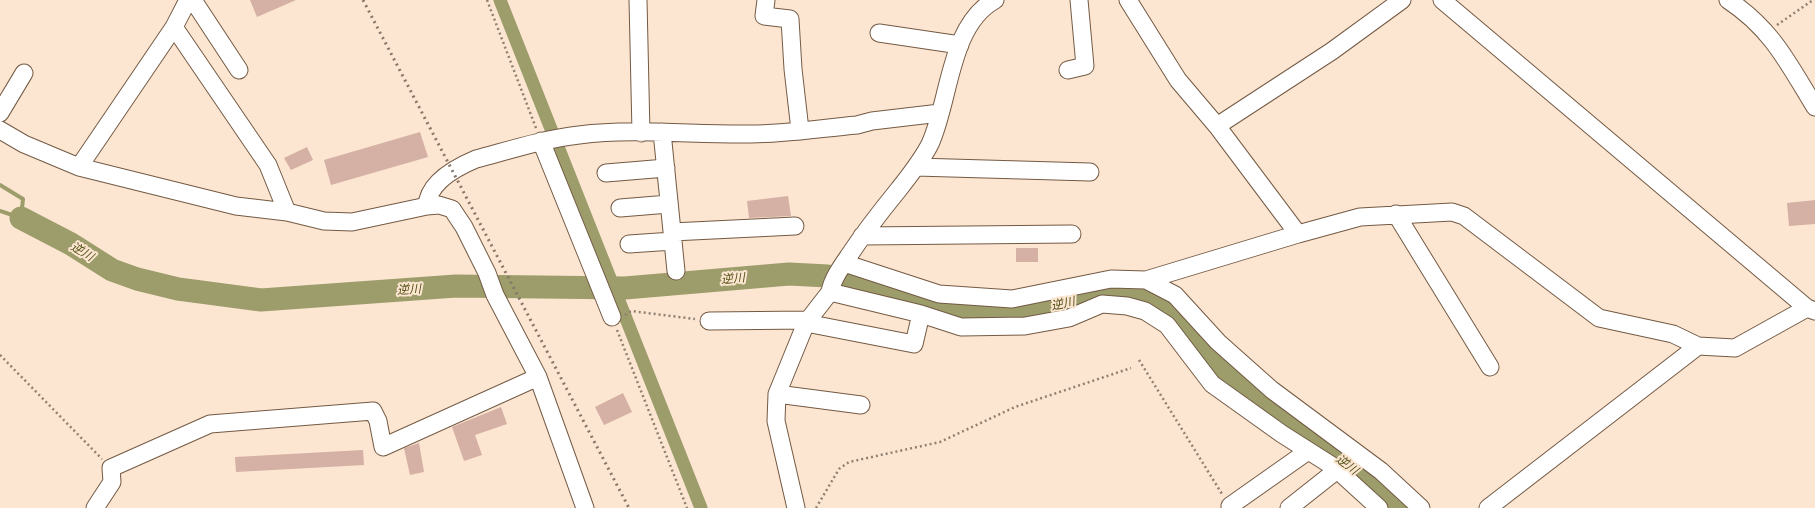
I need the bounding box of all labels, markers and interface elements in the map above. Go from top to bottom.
water label: 逆川 [68,240,96,264]
water label: 逆川 [720,271,746,287]
water label: 逆川 [397,282,421,298]
water label: 逆川 [1050,294,1076,314]
water label: 逆川 [1333,452,1361,478]

